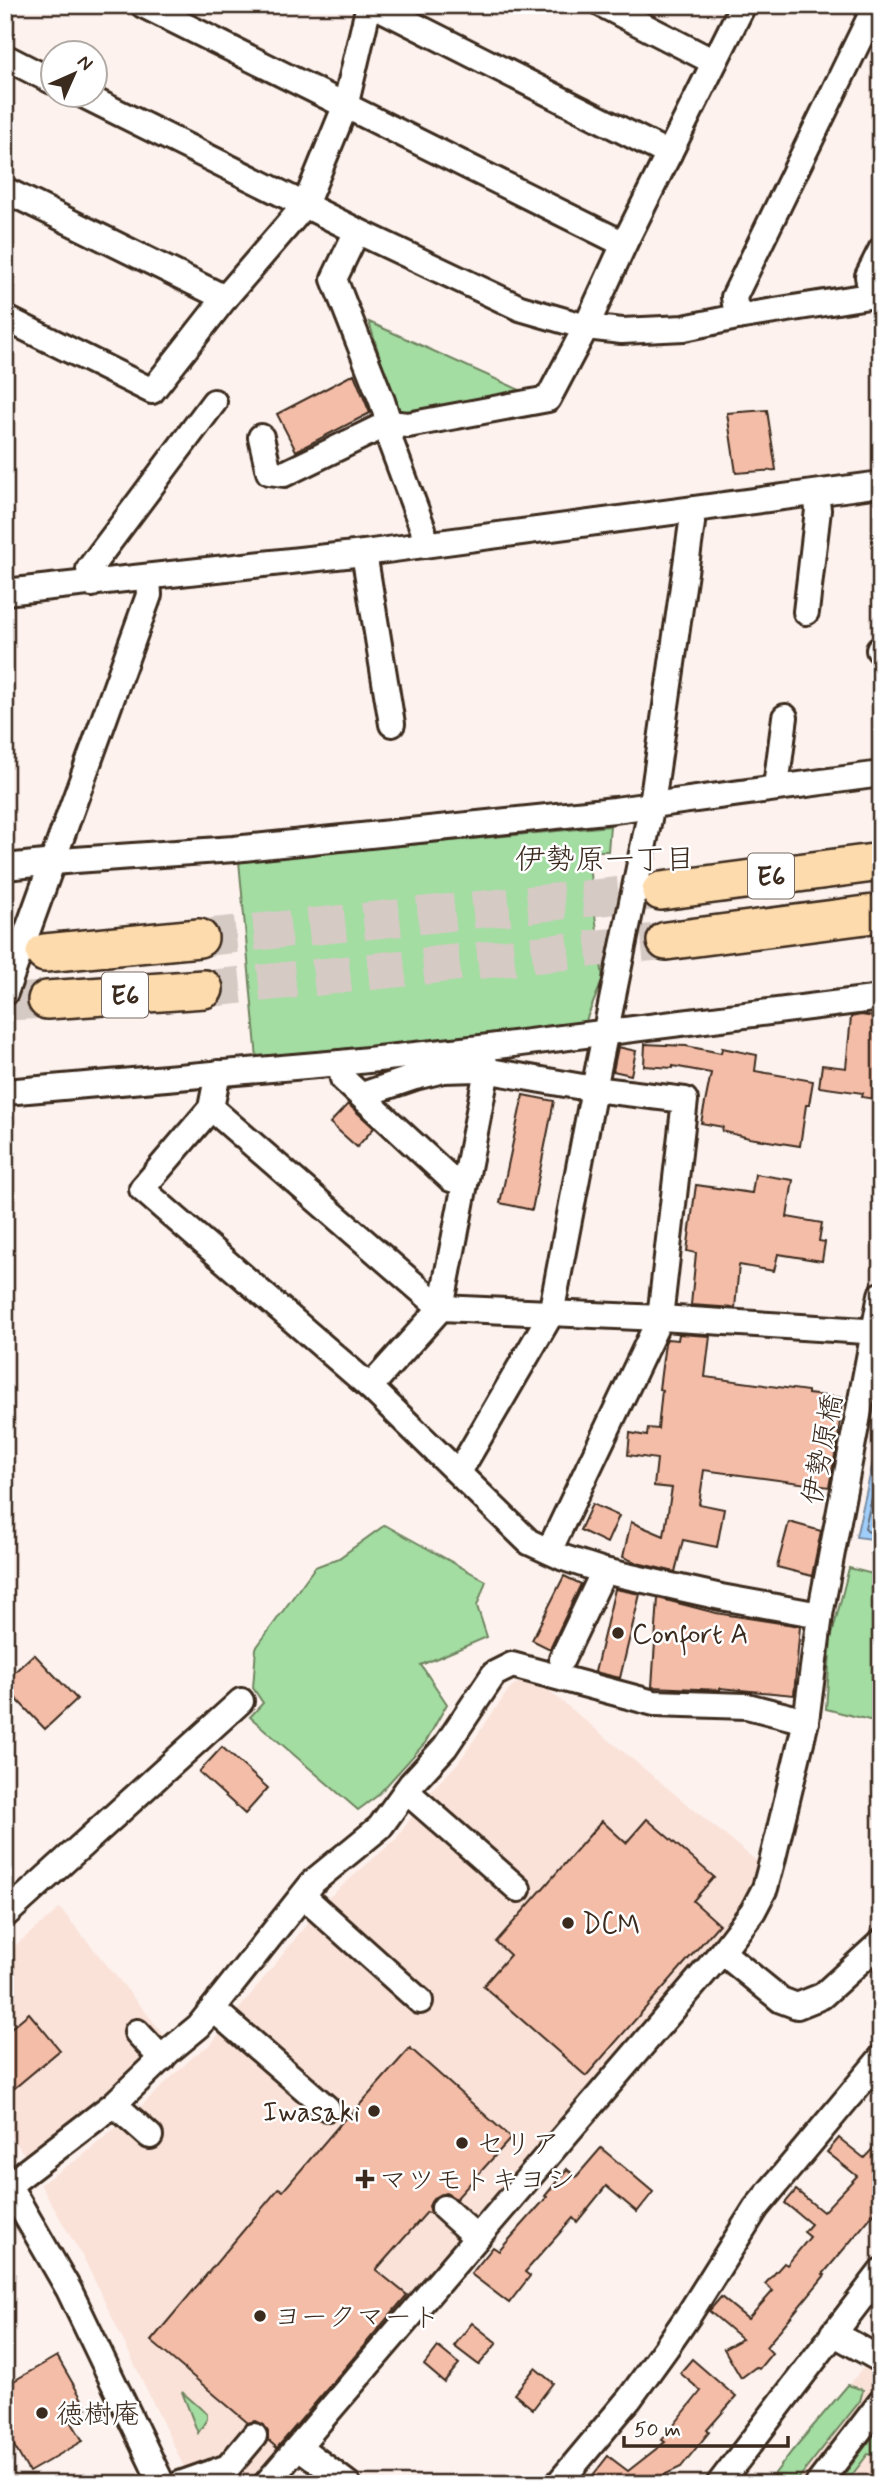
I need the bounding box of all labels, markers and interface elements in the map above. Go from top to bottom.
north arrow [38,38,108,108]
text: N [72,50,98,76]
district label: 伊勢原一丁目 [515,841,695,880]
road number: E6 [748,854,794,898]
road number: E6 [102,972,148,1018]
street label: 伊勢原橋 [795,1391,852,1508]
place label: Confort A [632,1617,749,1656]
marker: Confort A [610,1625,626,1641]
place label: DCM [582,1907,641,1944]
marker: DCM [560,1915,576,1931]
place label: Iwasaki [263,2095,360,2132]
marker: Iwasaki [366,2103,382,2119]
place label: セリア [476,2127,560,2164]
marker: セリア [454,2135,470,2151]
place label: マツモトキヨシ [379,2163,575,2200]
marker: マツモトキヨシ [357,2171,373,2187]
place label: ヨークマート [274,2300,440,2337]
marker: ヨークマート [252,2308,268,2324]
place label: 徳樹庵 [56,2397,140,2434]
marker: 徳樹庵 [34,2405,50,2421]
scale bar [624,2405,788,2449]
text: 50 m [634,2416,681,2444]

